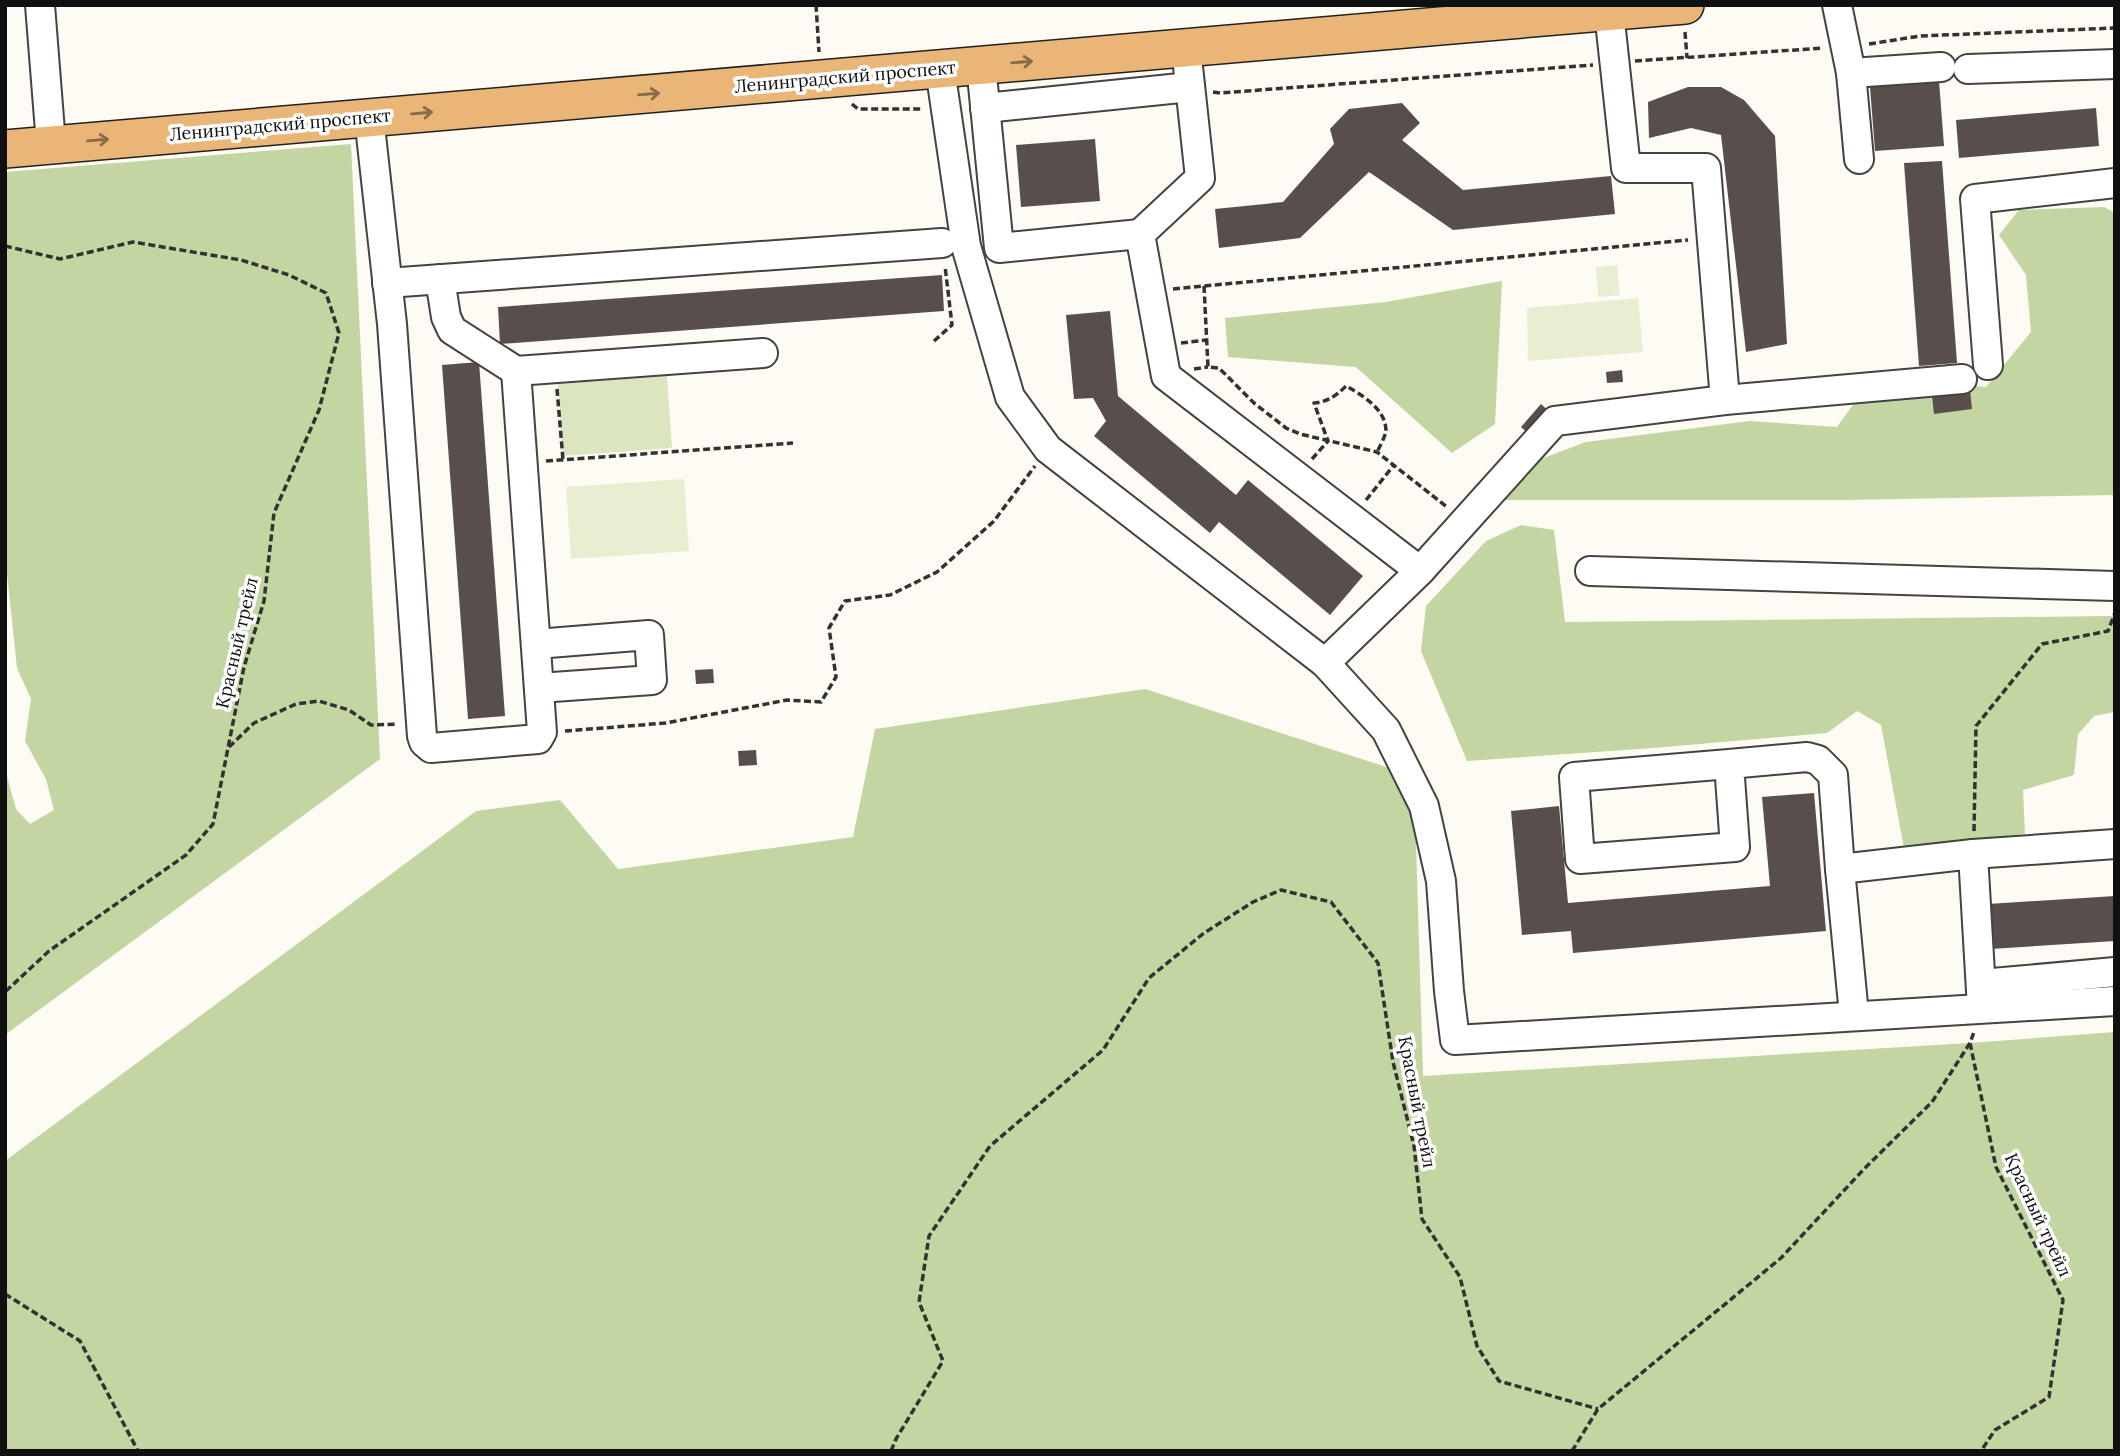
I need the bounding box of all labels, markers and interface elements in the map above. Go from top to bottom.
street label: Ленинградский проспект [733,55,957,98]
one-way arrow [1010,55,1033,68]
one-way arrow [637,87,659,100]
street label: Ленинградский проспект [168,103,392,146]
one-way arrow [410,106,433,119]
one-way arrow [86,134,108,147]
street label: Красный трейл [210,575,263,711]
street label: Красный трейл [1393,1034,1442,1170]
street label: Красный трейл [2000,1149,2077,1280]

